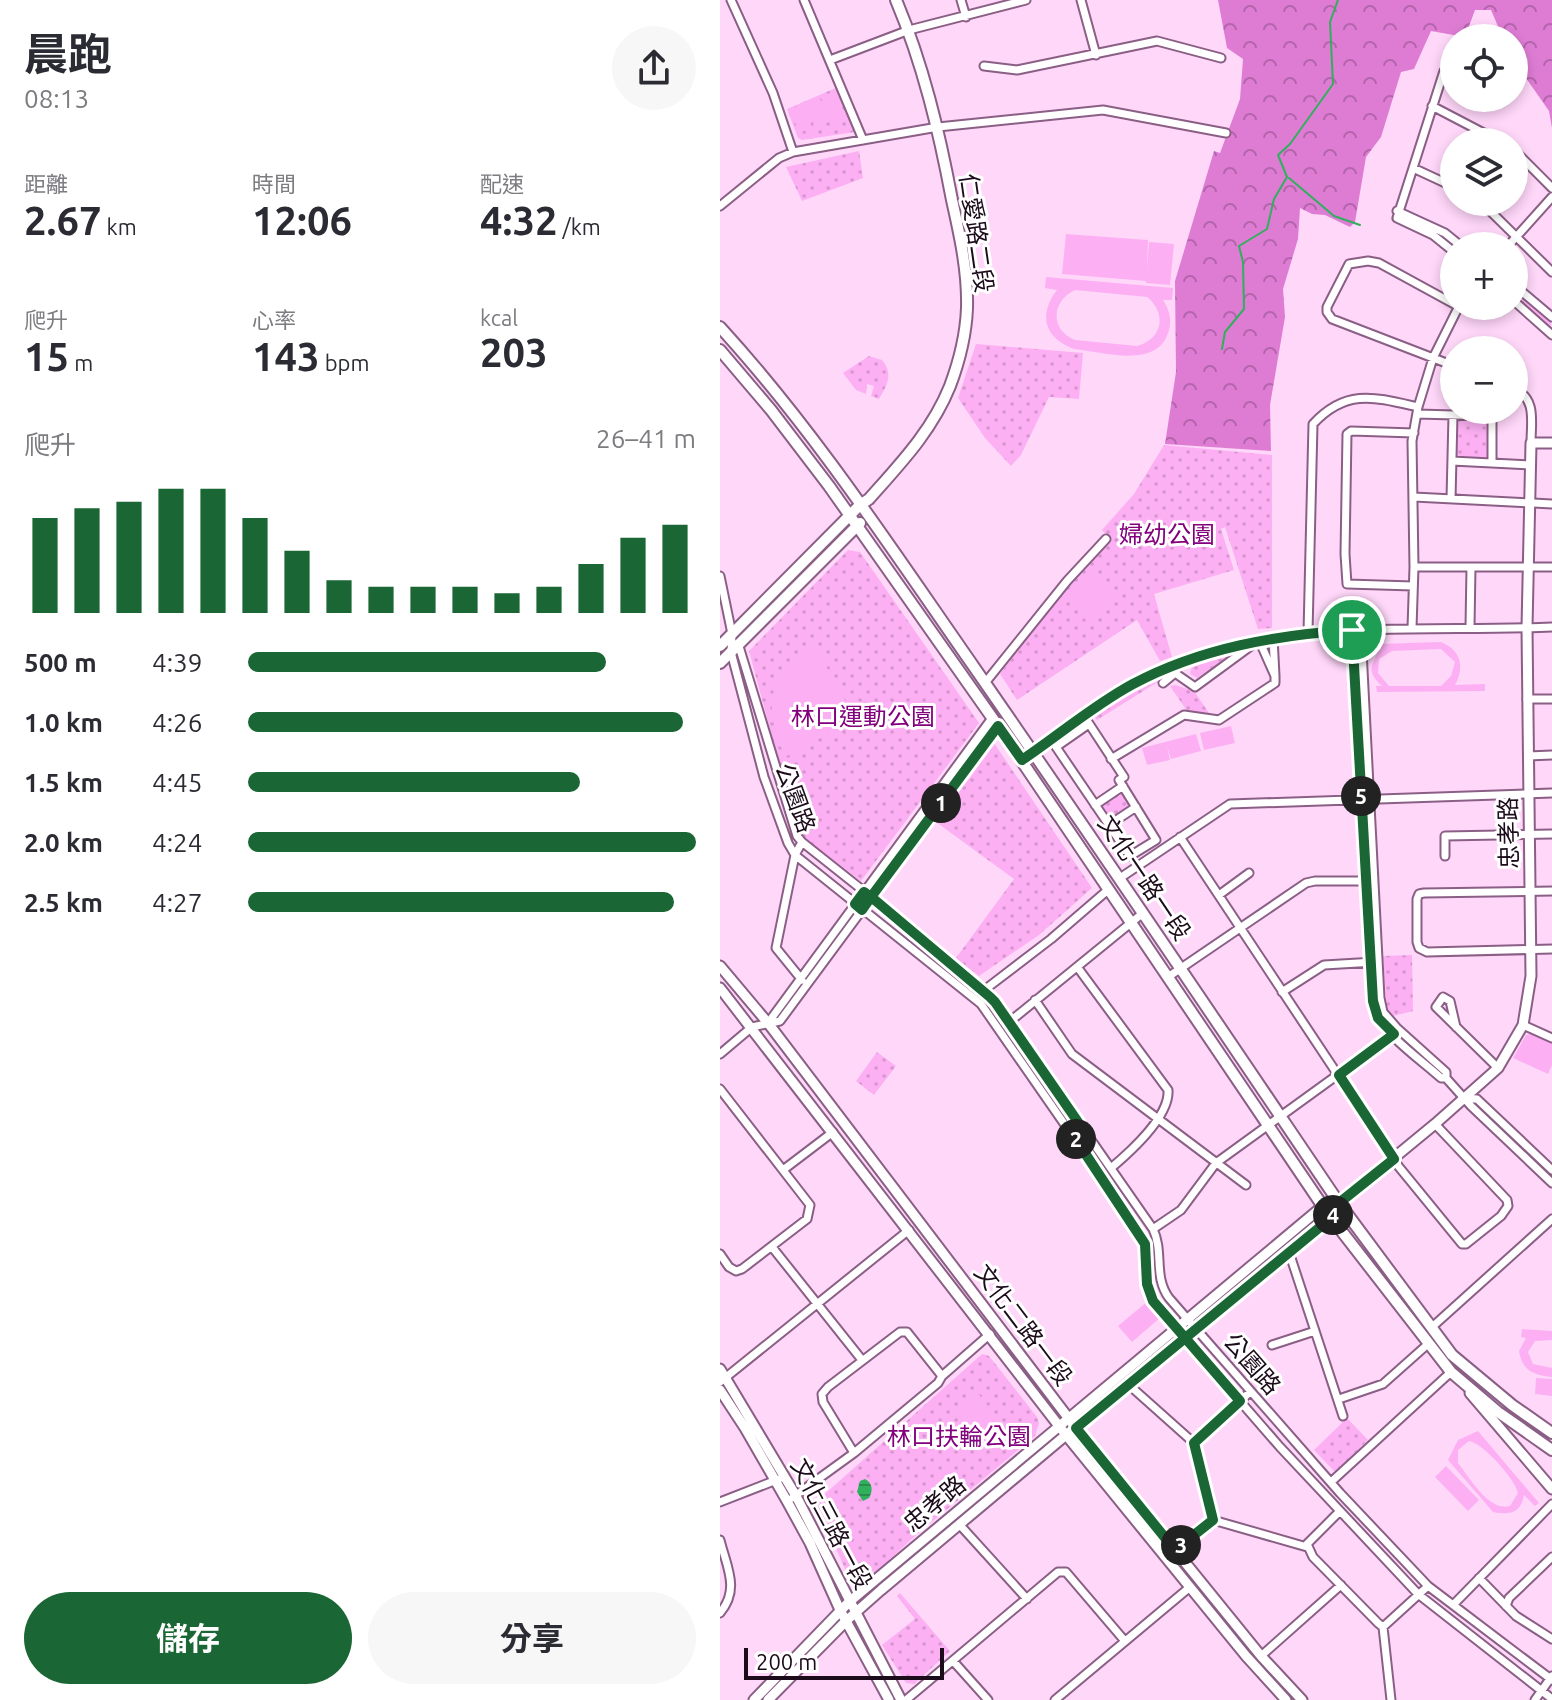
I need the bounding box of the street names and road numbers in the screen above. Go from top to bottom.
street label: 仁愛路二段 [955,172,998,294]
street label: 公園路 [770,759,820,836]
street label: 忠孝路 [1494,797,1523,869]
street label: 文化一路一段 [1093,810,1196,945]
street label: 文化二路一段 [969,1259,1078,1390]
street label: 公園路 [1219,1328,1286,1400]
street label: 文化三路一段 [786,1454,877,1594]
street label: 忠孝路 [898,1470,971,1537]

